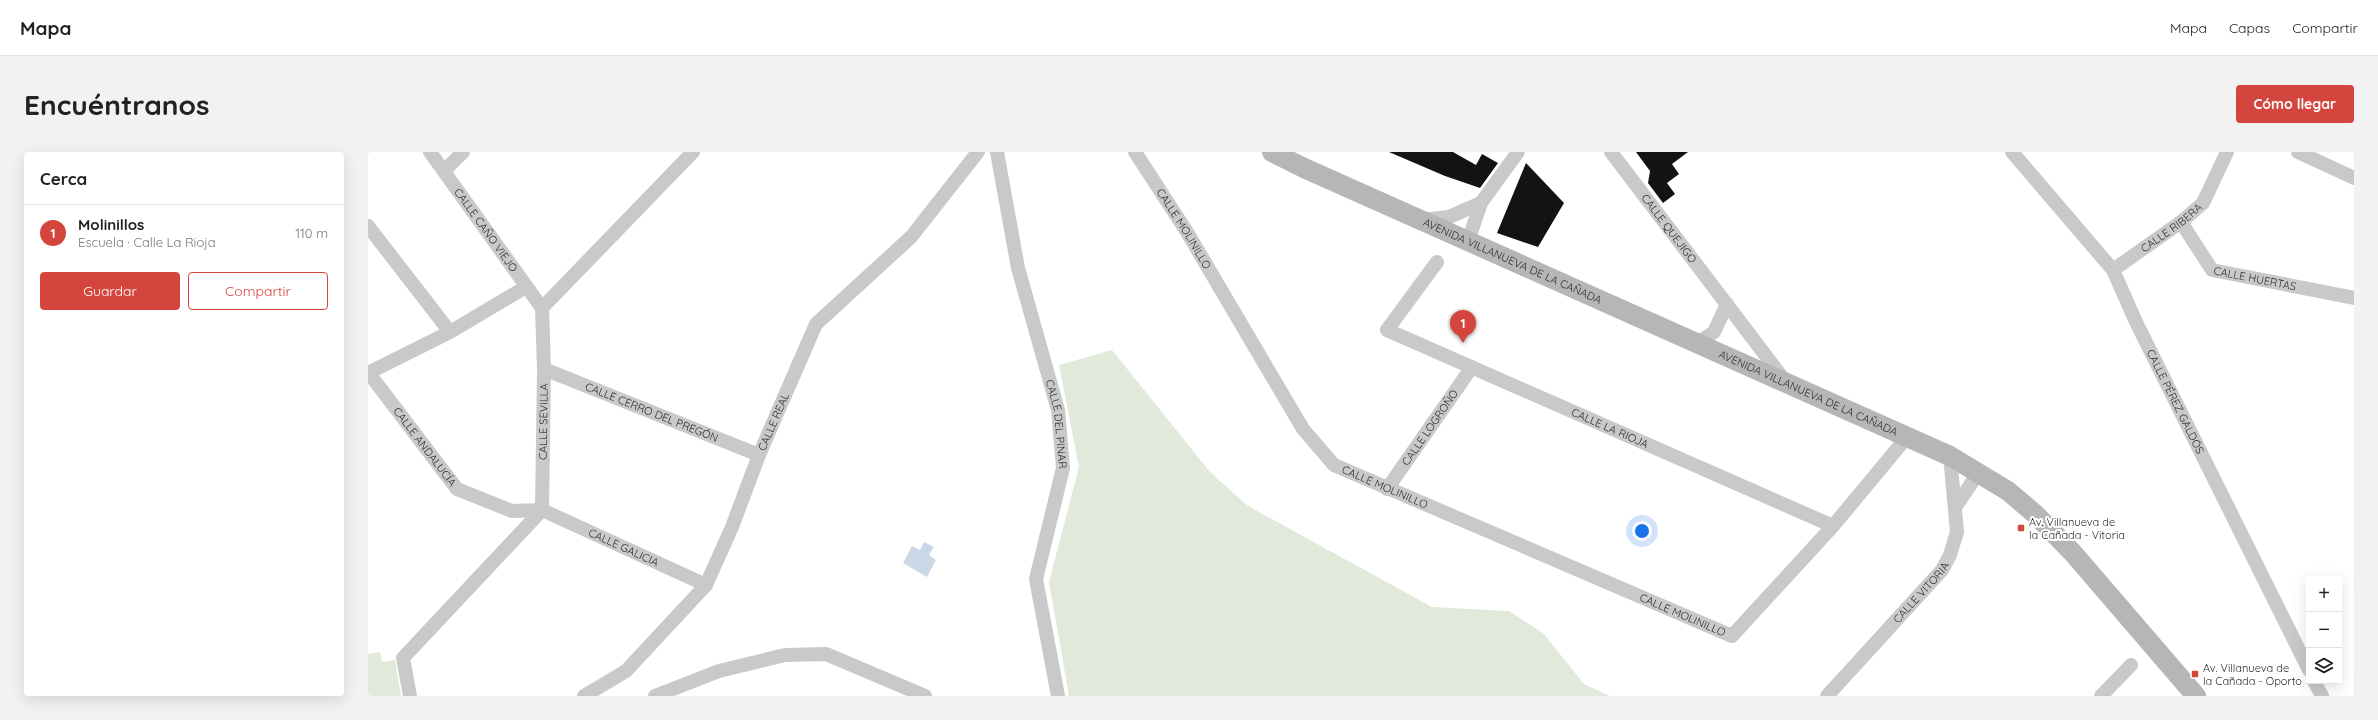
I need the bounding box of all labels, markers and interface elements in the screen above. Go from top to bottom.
text: Mapa [20,16,71,40]
text: Mapa [2170,19,2207,37]
text: Capas [2229,19,2270,37]
text: Compartir [2292,19,2358,37]
button: Cómo llegar [2236,85,2354,123]
text: Encuéntranos [24,87,209,122]
text: Cerca [40,168,87,189]
street label: CALLE CAÑO VIEJO [451,185,521,275]
street label: CALLE MOLINILLO [1154,186,1214,272]
street label: CALLE QUEJIGO [1638,191,1700,266]
street label: CALLE RIBERA [2138,200,2205,255]
text: Molinillos [78,215,144,234]
street label: AVENIDA VILLANUEVA DE LA CAÑADA [1421,215,1604,307]
text: 1 [50,225,56,241]
text: 110 m [295,225,328,241]
text: Escuela · Calle La Rioja [78,234,216,250]
street label: CALLE HUERTAS [2212,263,2298,293]
button: Guardar [40,272,180,310]
button: Compartir [188,272,328,310]
pin: 1 [1450,310,1476,343]
street label: AVENIDA VILLANUEVA DE LA CAÑADA [1717,347,1900,439]
street label: CALLE PÉREZ GALDÓS [2144,347,2207,456]
street label: CALLE DEL PINAR [1043,378,1070,469]
street label: CALLE CERRO DEL PREGÓN [583,379,720,445]
street label: CALLE SEVILLA [536,383,551,460]
street label: CALLE LOGROÑO [1399,387,1461,468]
street label: CALLE REAL [755,390,792,453]
street label: CALLE ANDALUCÍA [390,404,460,489]
street label: CALLE LA RIOJA [1569,405,1651,451]
street label: CALLE MOLINILLO [1340,462,1430,512]
place label: Av. Villanueva de la Cañada - Vitoria [2029,515,2125,542]
your location [1632,521,1652,541]
marker: Av. Villanueva de la Cañada - Vitoria [2016,523,2026,533]
street label: CALLE GALICIA [586,525,661,569]
street label: CALLE VITORIA [1890,560,1952,626]
map controls [2306,576,2342,684]
button: + [2306,576,2342,612]
street label: CALLE MOLINILLO [1637,590,1728,639]
button: − [2306,612,2342,648]
button: layers [2306,648,2342,684]
place label: Av. Villanueva de la Cañada - Oporto [2203,661,2302,688]
marker: Av. Villanueva de la Cañada - Oporto [2190,669,2200,679]

